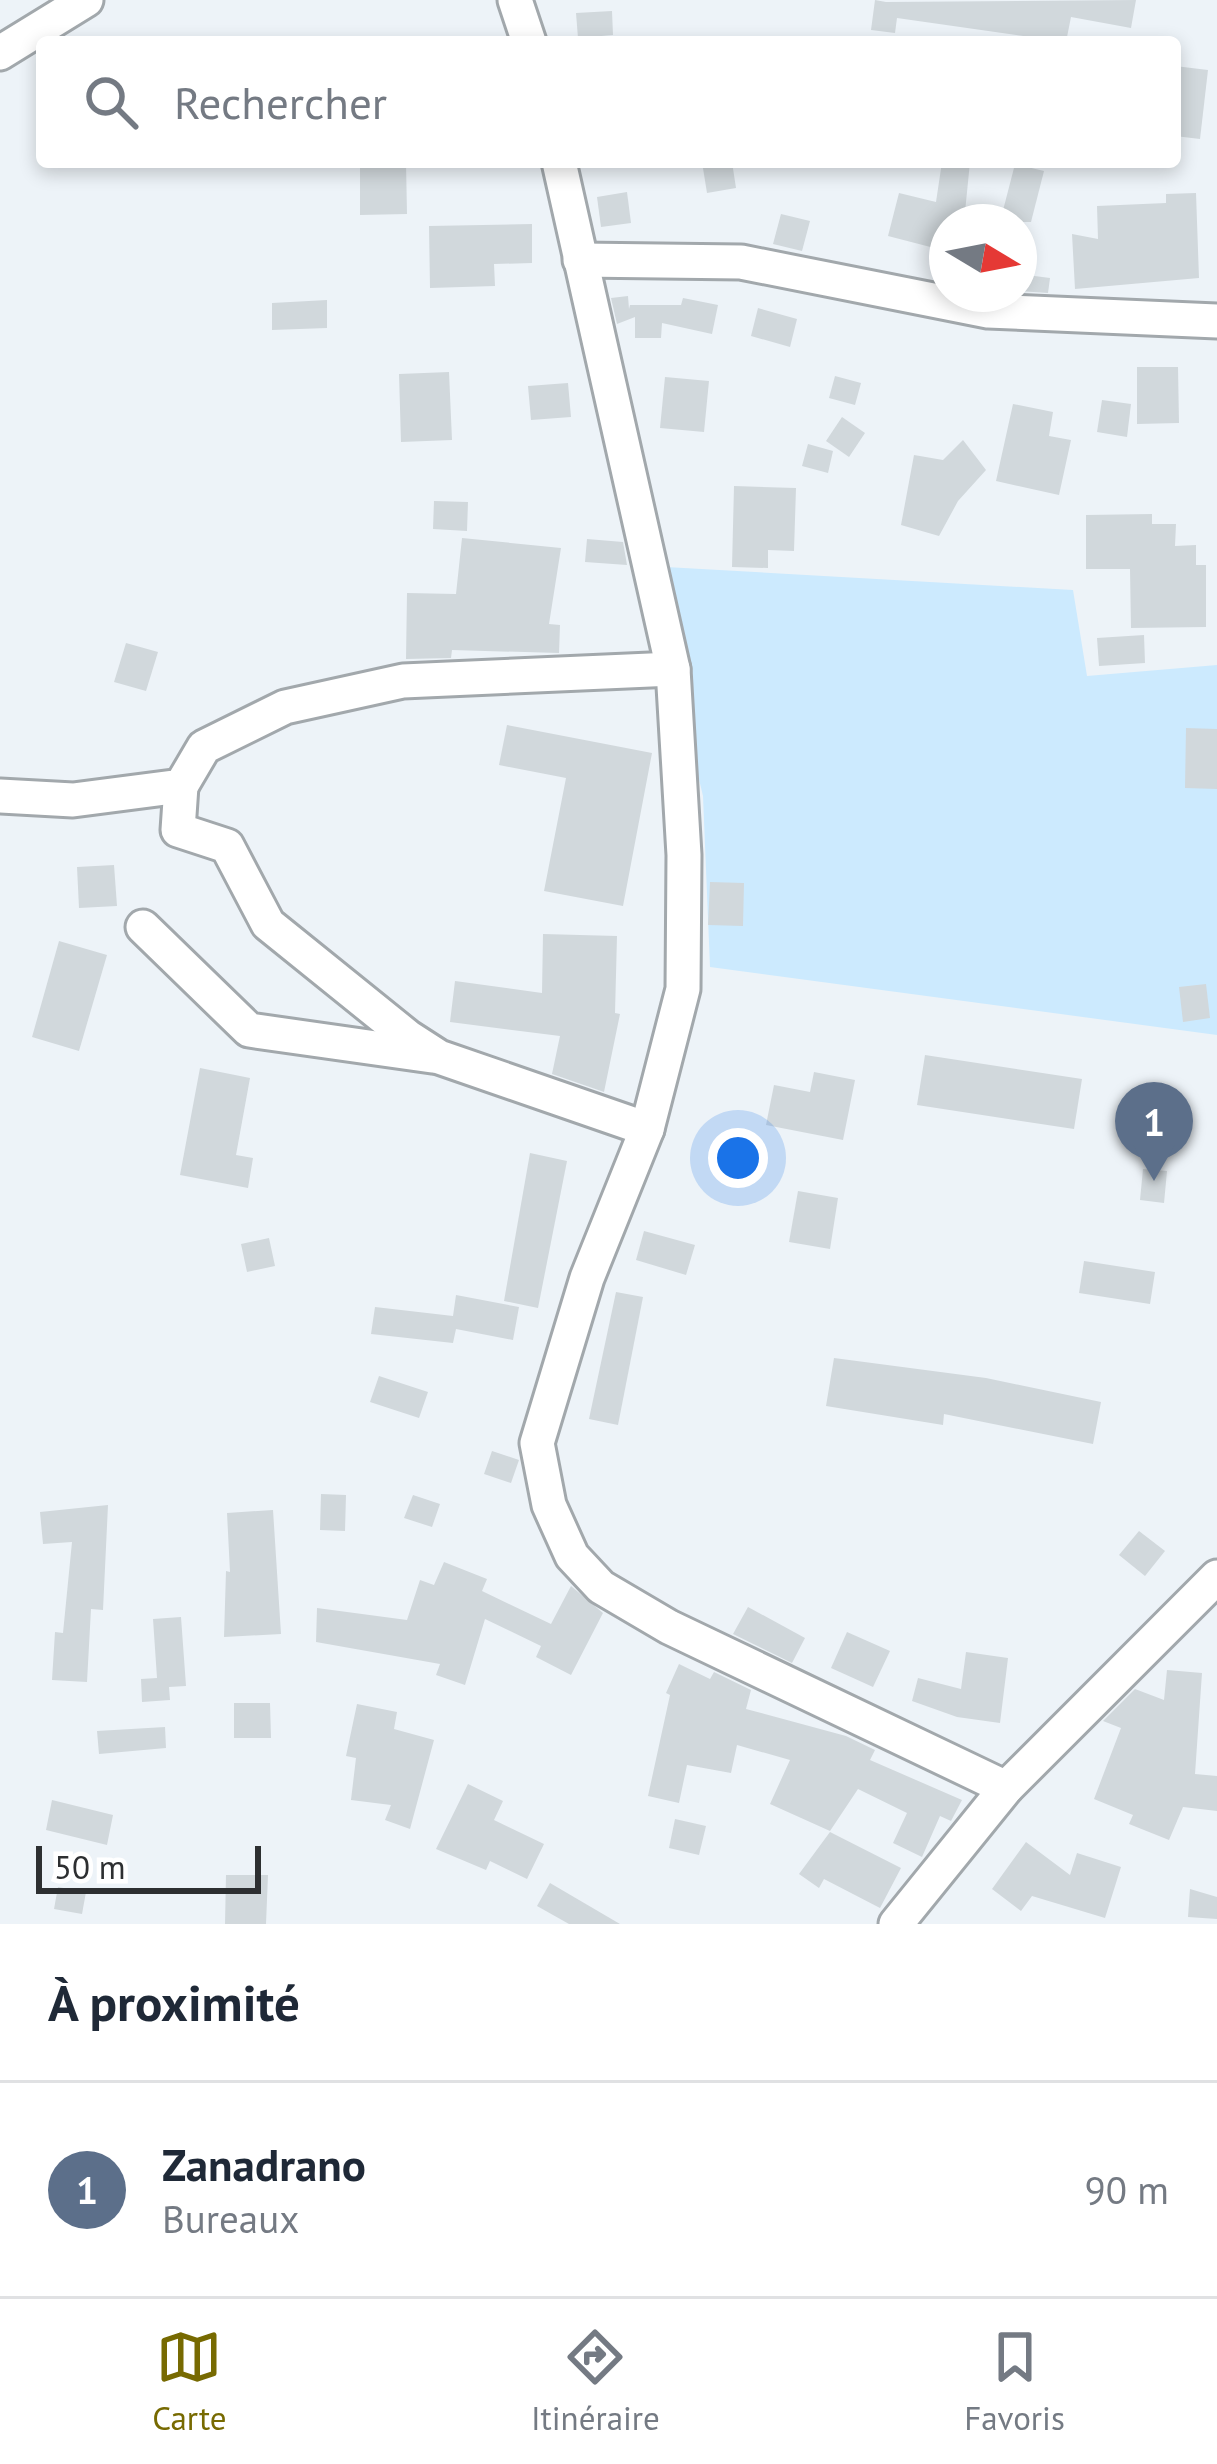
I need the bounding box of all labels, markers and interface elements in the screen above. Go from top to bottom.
search box [36,36,1181,168]
icon: search [78,69,144,135]
text: Rechercher [174,73,387,131]
north arrow [929,204,1037,312]
pin: 1 [1115,1082,1193,1181]
your location [708,1128,768,1188]
scale bar [36,1840,261,1893]
text: 50 m [54,1845,126,1888]
text: À proximité [48,1969,300,2035]
text: Zanadrano [162,2135,366,2193]
text: 1 [76,2164,98,2215]
text: 90 m [1084,2164,1169,2215]
text: Bureaux [162,2193,299,2244]
tab: Carte [152,2324,227,2439]
tab: Itinéraire [531,2324,660,2439]
tab: Favoris [964,2324,1065,2439]

